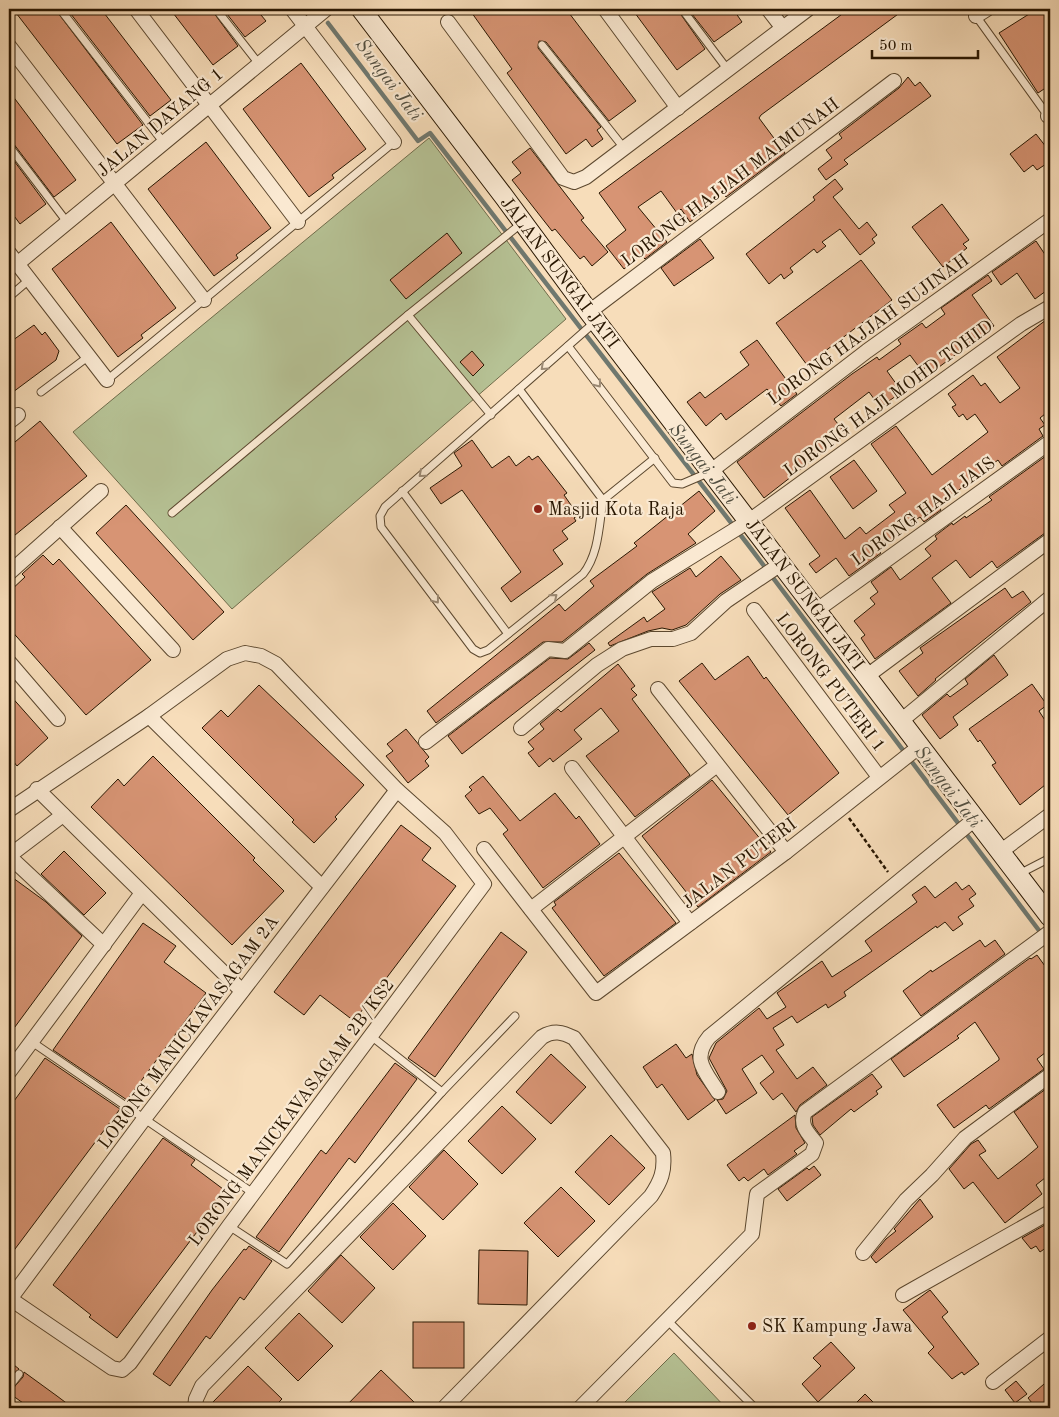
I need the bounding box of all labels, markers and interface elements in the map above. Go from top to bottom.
scale bar [872,28,978,60]
water label: Sungai Jati [351,36,425,126]
text: 50 m [879,39,913,54]
street label: JALAN DAYANG 1 [94,65,227,181]
street label: LORONG HAJJAH MAIMUNAH [618,95,843,270]
street label: JALAN SUNGAI JATI [496,193,622,352]
street label: LORONG HAJJAH SUJINAH [765,251,973,409]
street label: LORONG HAJI MOHD TOHID [781,317,996,481]
one-way arrow [541,361,550,370]
one-way arrow [592,379,601,388]
water label: Sungai Jati [665,420,740,509]
street label: LORONG HAJI JAIS [849,454,999,570]
one-way arrow [419,468,428,477]
place label: Masjid Kota Raja [548,501,684,519]
marker: Masjid Kota Raja [532,503,544,515]
street label: JALAN SUNGAI JATI [741,515,867,674]
one-way arrow [430,594,438,603]
one-way arrow [548,595,557,603]
street label: LORONG PUTERI 1 [772,610,888,755]
water label: Sungai Jati [910,743,984,833]
street label: JALAN PUTERI [679,815,800,913]
street label: LORONG MANICKAVASAGAM 2A [95,912,283,1153]
street label: LORONG MANICKAVASAGAM 2B/KS2 [185,976,398,1250]
place label: SK Kampung Jawa [762,1318,913,1336]
marker: SK Kampung Jawa [746,1320,758,1332]

